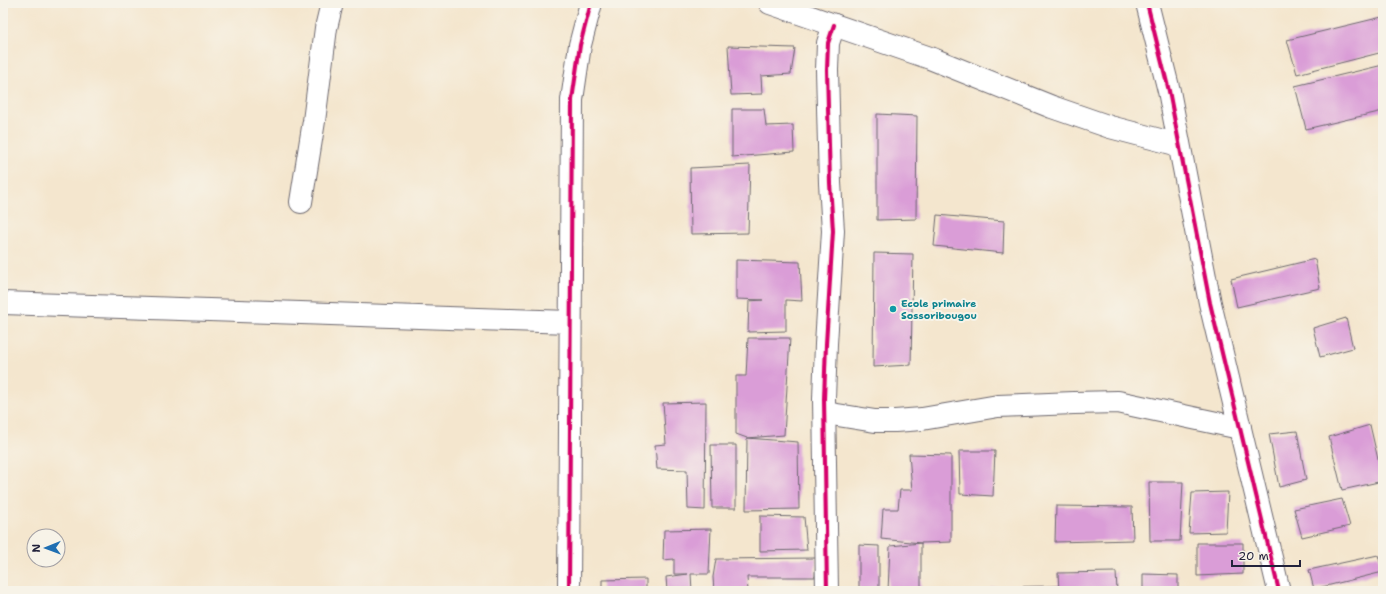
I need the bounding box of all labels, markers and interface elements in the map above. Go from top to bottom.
place label: Ecole primaire Sossoribougou [901,297,977,322]
marker: Ecole primaire Sossoribougou [888,304,898,314]
north arrow [26,528,66,568]
scale bar [1232,542,1300,568]
text: N [29,543,44,553]
text: 20 m [1238,548,1269,564]

